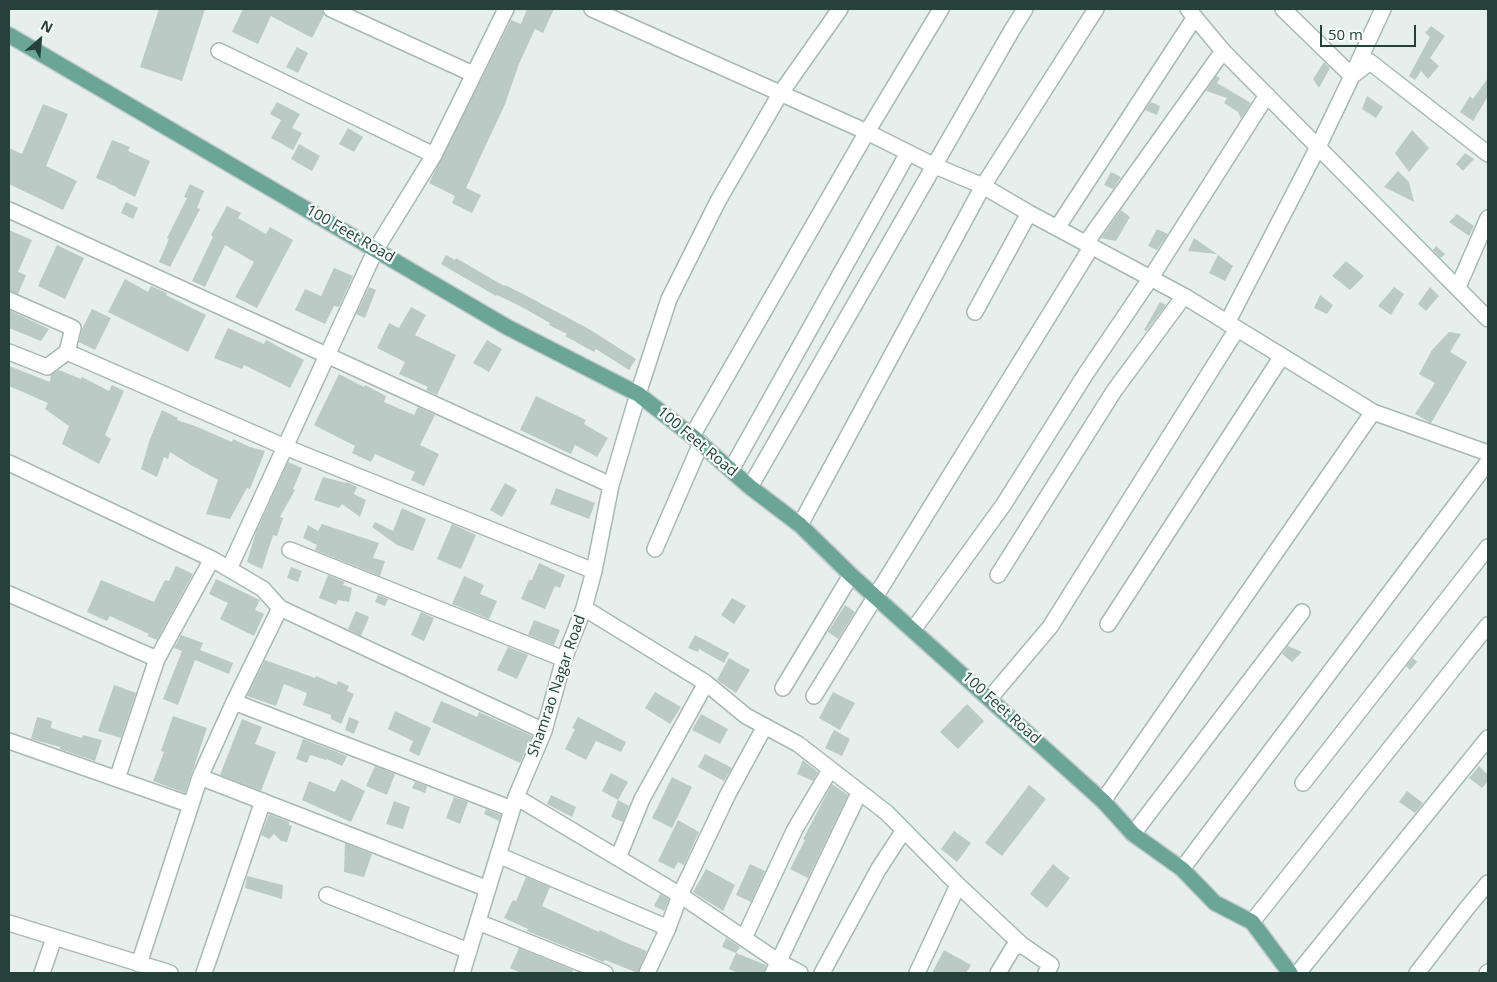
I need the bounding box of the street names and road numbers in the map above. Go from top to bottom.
street label: 100 Feet Road [303,201,397,267]
street label: 100 Feet Road [653,403,741,481]
street label: Shamrao Nagar Road [524,613,590,759]
street label: 100 Feet Road [958,668,1044,748]

